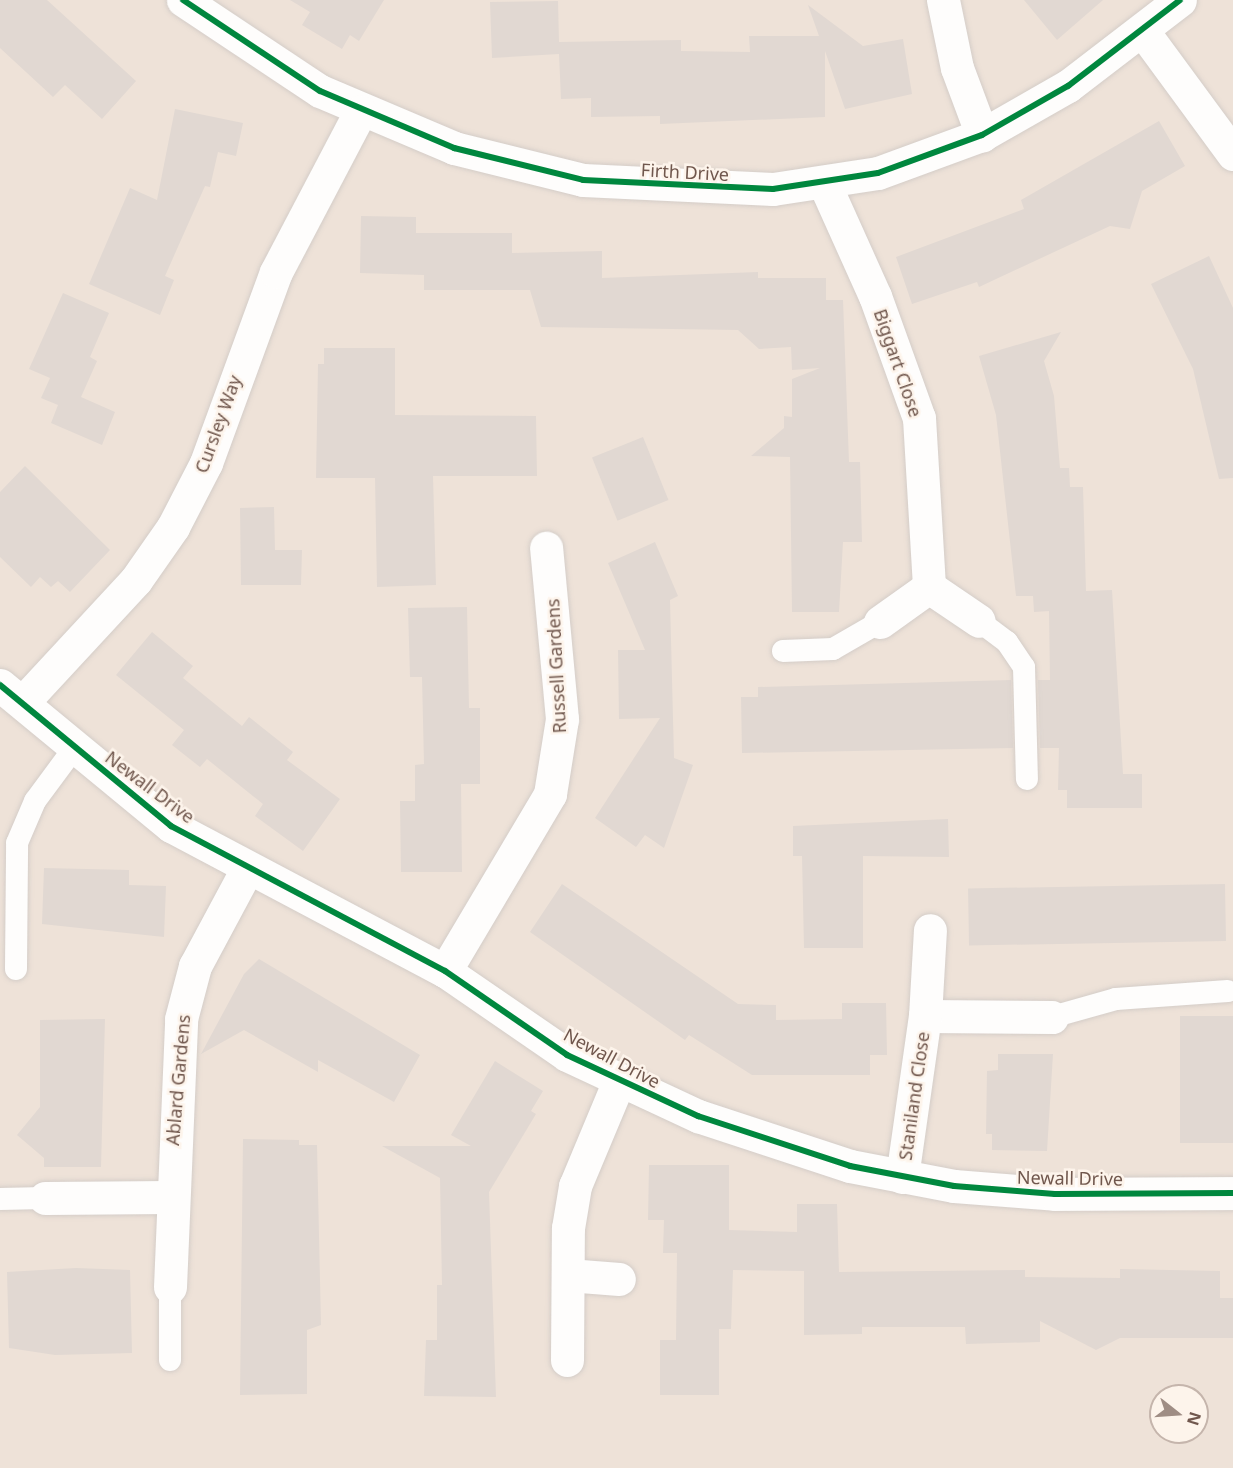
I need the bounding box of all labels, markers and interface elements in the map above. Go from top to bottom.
street label: Firth Drive [640,159,730,185]
street label: Biggart Close [869,306,927,420]
street label: Cursley Way [190,372,246,476]
street label: Russell Gardens [542,598,570,734]
street label: Newall Drive [101,746,199,828]
street label: Ablard Gardens [162,1014,194,1146]
street label: Newall Drive [560,1024,664,1092]
street label: Staniland Close [894,1030,934,1162]
street label: Newall Drive [1017,1166,1123,1190]
north arrow [1149,1384,1209,1444]
text: N [1182,1409,1207,1428]

